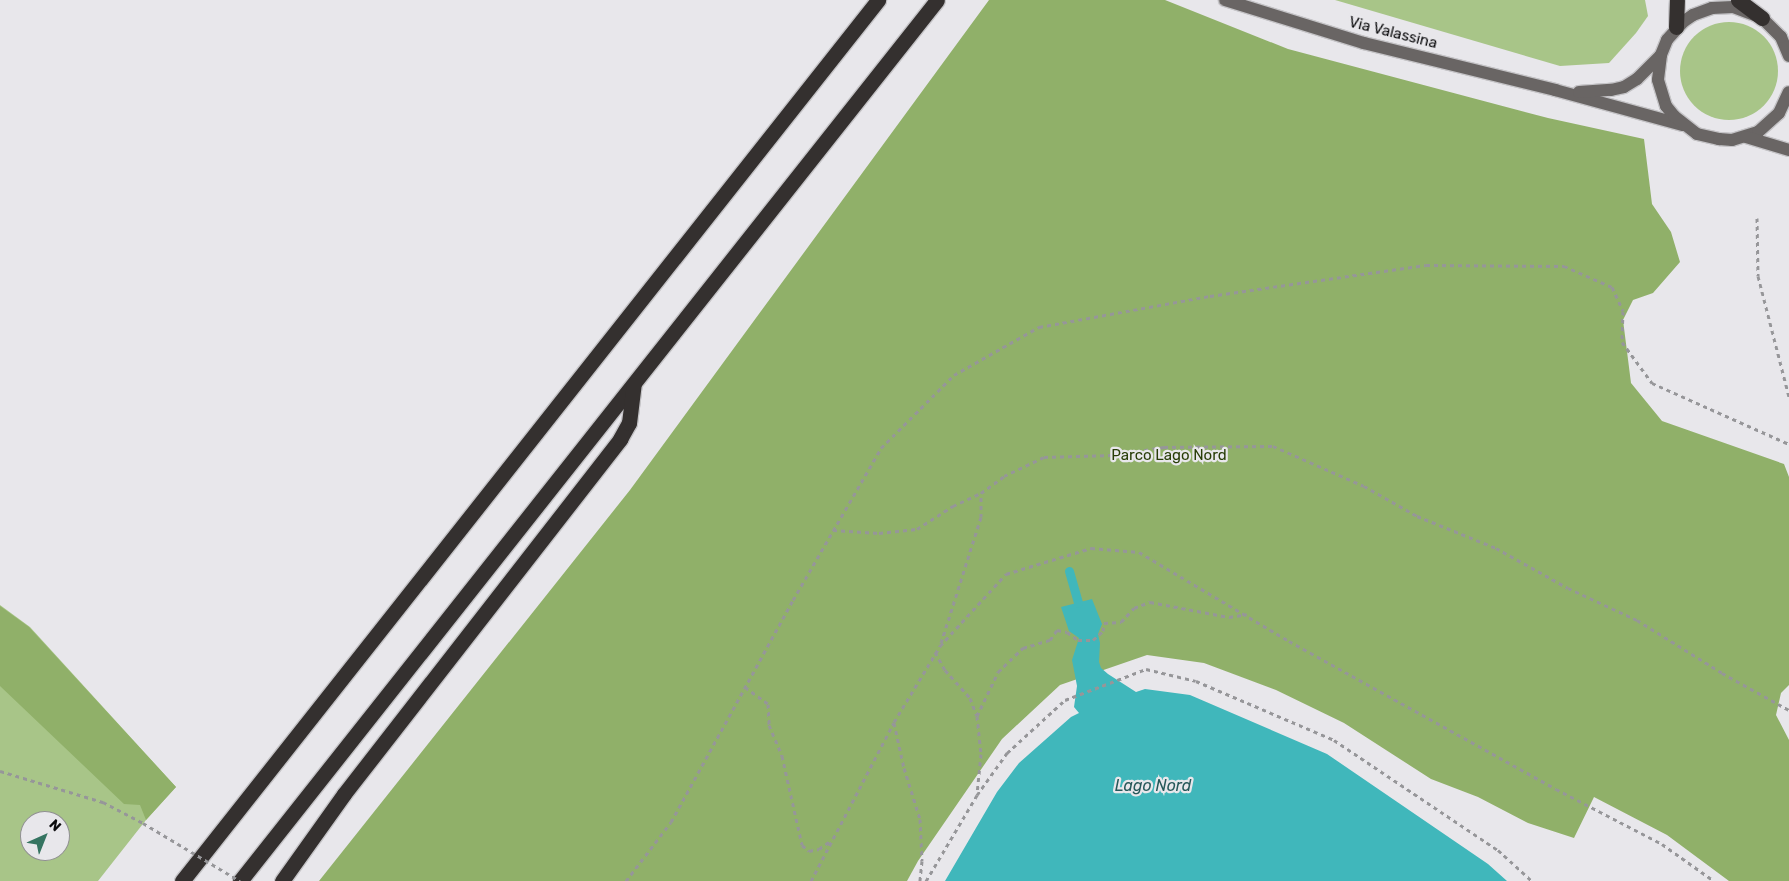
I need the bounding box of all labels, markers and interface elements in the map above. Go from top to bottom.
street label: Via Valassina [1347,13,1439,53]
park label: Parco Lago Nord [1111,447,1227,465]
water label: Lago Nord [1115,776,1191,796]
north arrow [20,811,70,861]
text: N [46,816,65,835]

